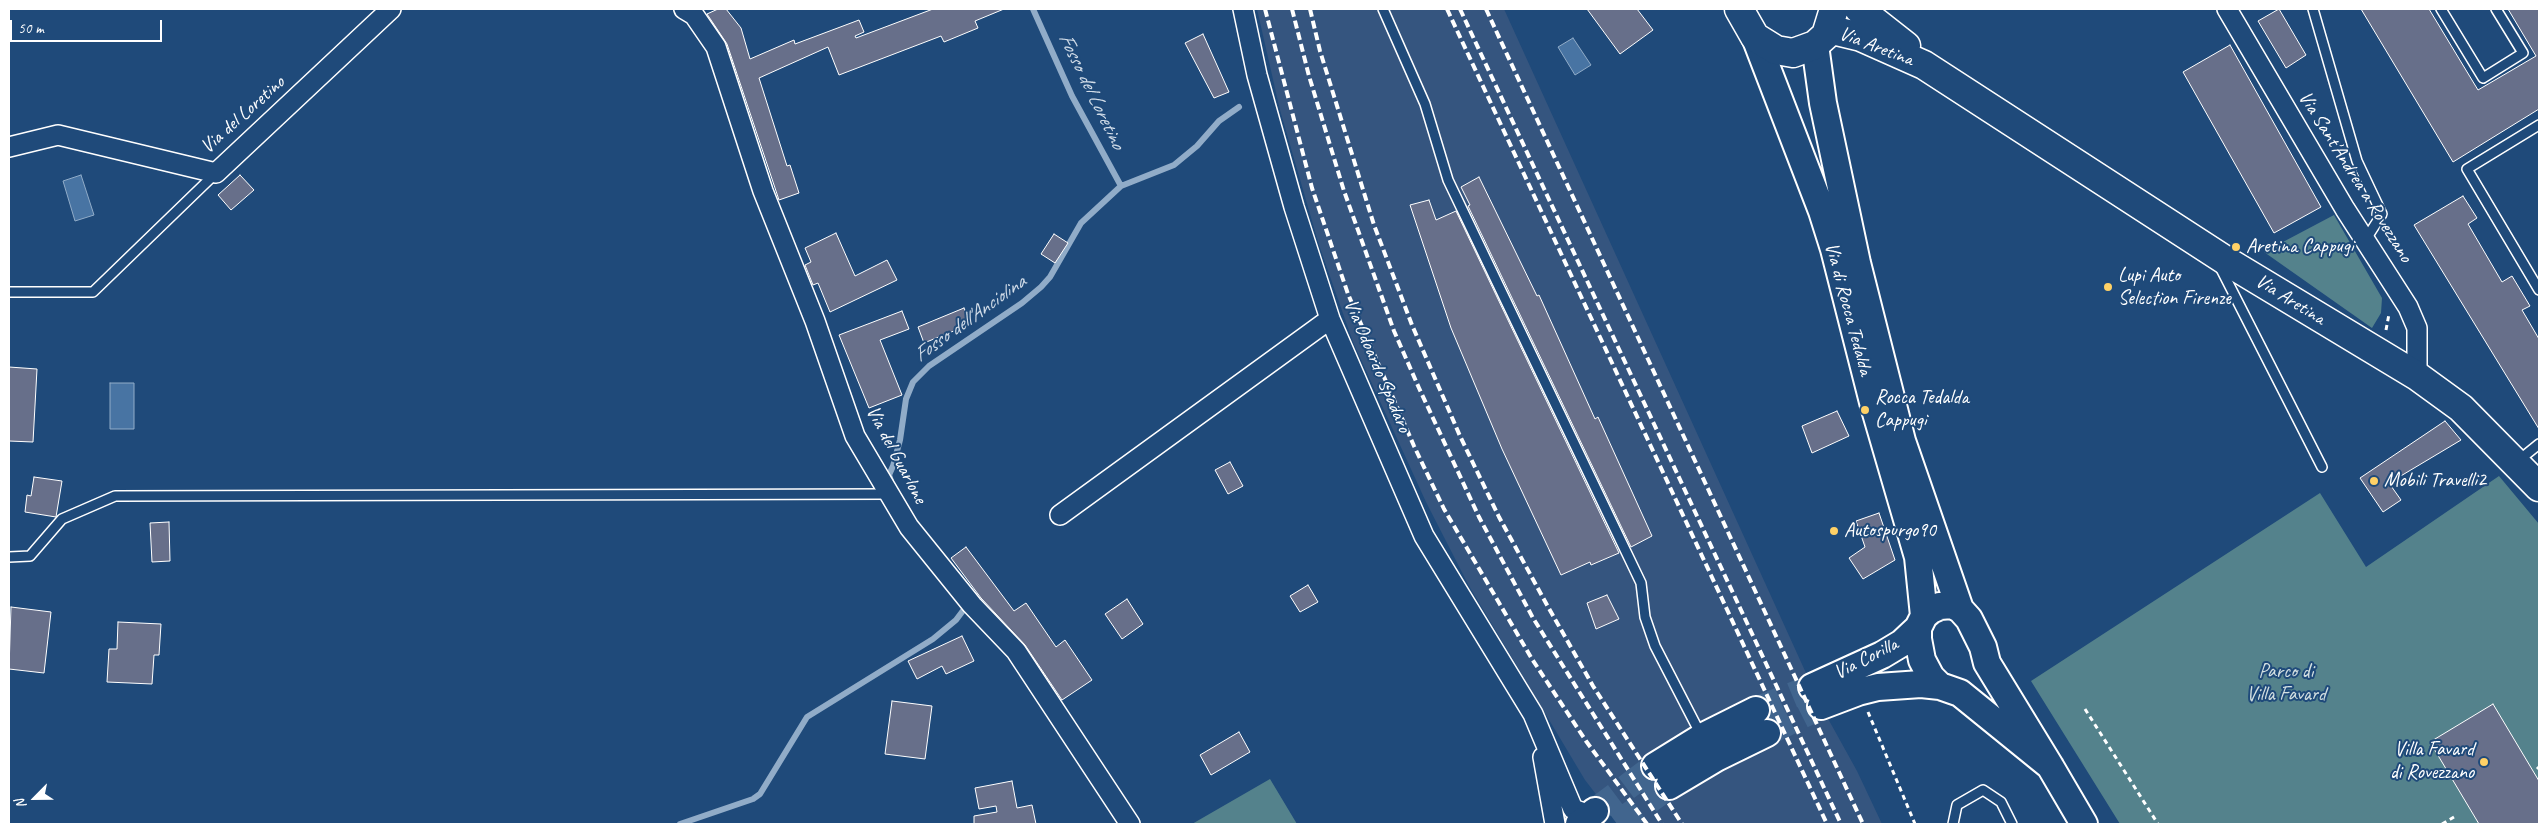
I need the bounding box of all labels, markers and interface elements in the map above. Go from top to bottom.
scale bar [12,10,165,42]
text: 50 m [18,19,44,38]
street label: Via Aretina [1836,22,1916,72]
water label: Fosso del Loretino [1052,29,1130,153]
street label: Via del Loretino [196,71,290,159]
street label: Via Sant'Andrea a Rovezzano [2293,87,2417,267]
place label: Aretina Cappugi [2246,235,2353,259]
street label: Via di Rocca Tedalda [1819,240,1877,378]
marker: Aretina Cappugi [2230,241,2242,253]
place label: Lupi Auto Selection Firenze [2118,264,2231,311]
street label: Via Aretina [2251,269,2329,331]
water label: Fosso dell'Anciolina [909,270,1031,368]
marker: Lupi Auto Selection Firenze [2102,281,2114,293]
street label: Via Odoardo Spadaro [1338,296,1416,436]
place label: Rocca Tedalda Cappugi [1875,386,1969,433]
street label: Via del Guarlone [860,402,932,508]
marker: Rocca Tedalda Cappugi [1859,404,1871,416]
place label: Mobili Travelli2 [2384,469,2486,493]
marker: Mobili Travelli2 [2368,475,2380,487]
place label: Autospurgo90 [1844,519,1936,543]
marker: Autospurgo90 [1828,525,1840,537]
street label: Via Corilla [1830,633,1902,685]
park label: Parco di Villa Favard [2246,660,2326,707]
place label: Villa Favard di Rovezzano [2390,738,2474,785]
marker: Villa Favard di Rovezzano [2478,756,2490,768]
north arrow [10,773,60,823]
text: N [11,797,30,811]

